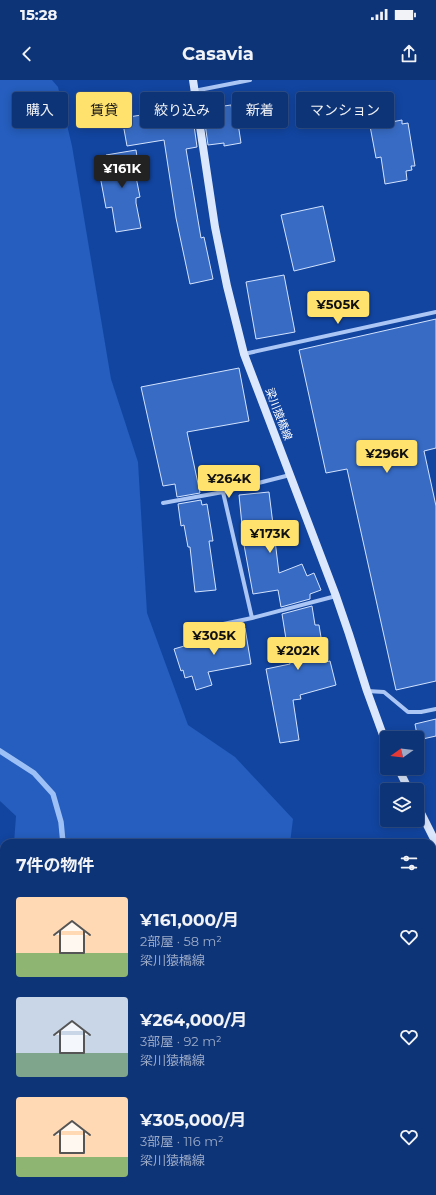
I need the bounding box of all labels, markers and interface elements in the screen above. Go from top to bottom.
text: 15:28 [20,5,58,24]
icon: back [16,43,38,65]
text: Casavia [182,43,254,65]
icon: share [398,43,420,65]
chip: 購入 [12,92,68,128]
chip: 賃貸 [76,92,132,128]
chip: 絞り込み [140,92,224,128]
chip: 新着 [232,92,288,128]
chip: マンション [296,92,394,128]
pin: ¥161K [94,155,150,189]
text: ¥161K [103,160,141,176]
pin: ¥505K [310,291,366,325]
text: ¥505K [316,296,360,312]
street label: 梁川猿橋線 [263,386,295,442]
pin: ¥296K [359,440,415,474]
text: ¥296K [365,445,409,461]
pin: ¥264K [201,465,257,499]
text: ¥264K [207,470,251,486]
pin: ¥173K [242,520,298,554]
text: ¥173K [250,525,290,541]
pin: ¥305K [186,622,242,656]
text: ¥305K [192,627,236,643]
pin: ¥202K [270,637,326,671]
text: ¥202K [276,642,320,658]
north arrow [380,731,424,775]
map controls [380,731,424,827]
button: layers [380,783,424,827]
icon: filters [398,852,420,874]
text: 7件の物件 [16,855,95,875]
text: ¥161,000/月 [140,910,239,930]
icon: home [48,913,96,961]
icon: heart [398,926,420,948]
text: 2部屋 · 58 m² [140,933,222,949]
text: 梁川猿橋線 [140,952,205,968]
text: ¥264,000/月 [140,1010,248,1030]
icon: home [48,1013,96,1061]
icon: heart [398,1026,420,1048]
text: 3部屋 · 92 m² [140,1033,222,1049]
text: 梁川猿橋線 [140,1052,205,1068]
text: ¥305,000/月 [140,1110,247,1130]
icon: home [48,1113,96,1161]
icon: heart [398,1126,420,1148]
text: 3部屋 · 116 m² [140,1133,224,1149]
text: 梁川猿橋線 [140,1152,205,1168]

